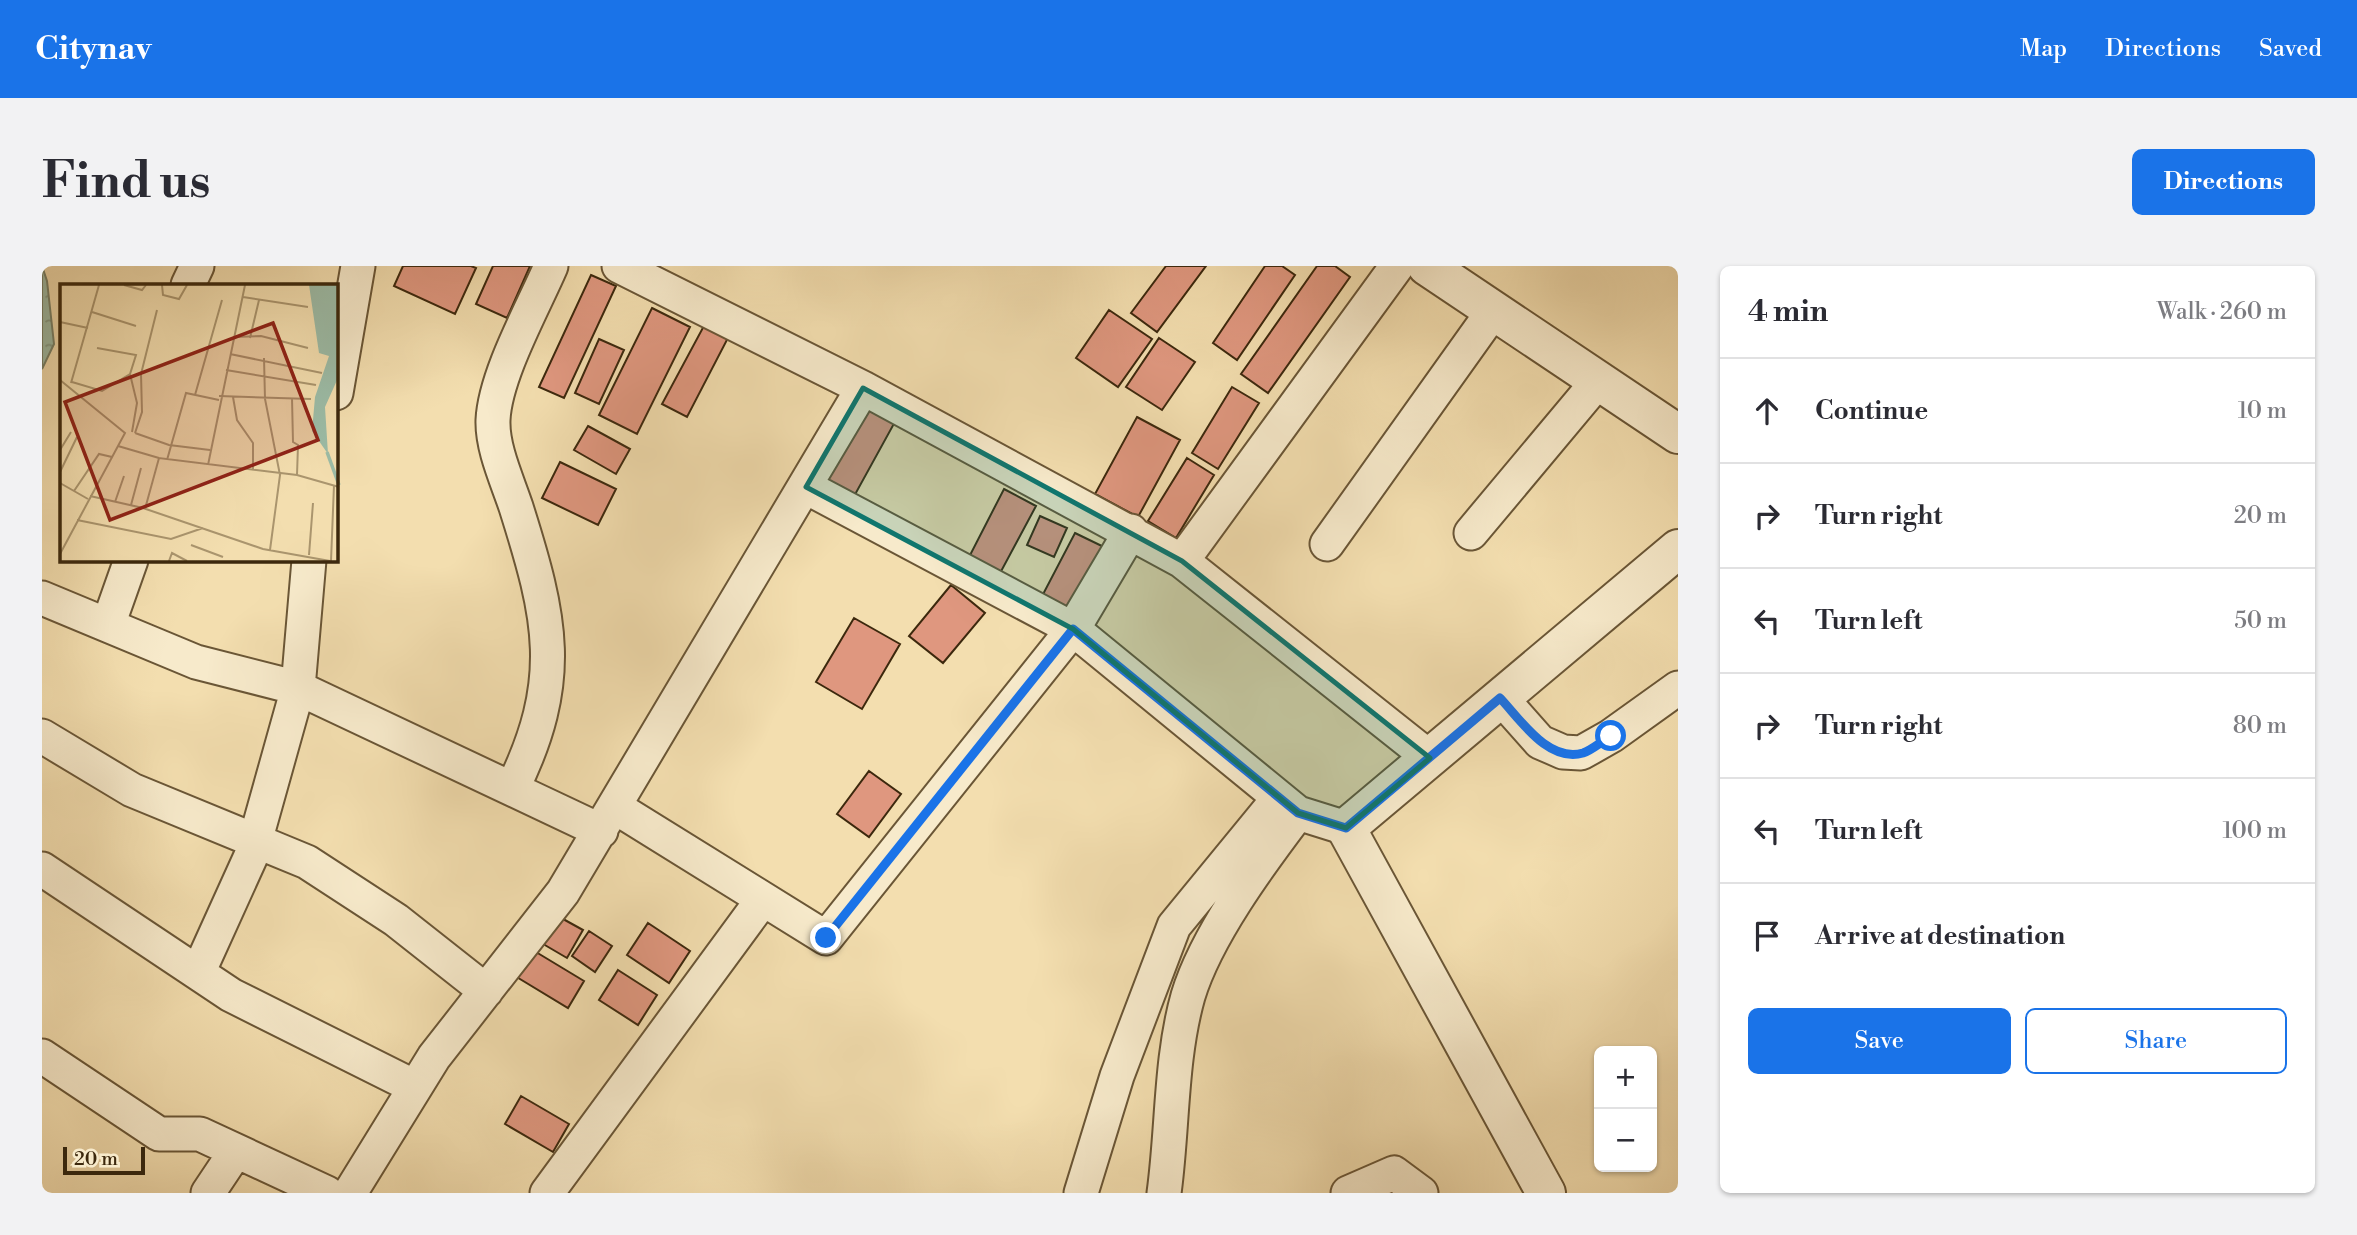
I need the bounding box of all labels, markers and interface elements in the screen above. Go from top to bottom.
text: Citynav [35,29,152,70]
text: Map [2020,34,2067,64]
text: Directions [2105,34,2221,64]
text: Saved [2259,34,2322,64]
button: Directions [2132,149,2315,215]
text: Find us [42,152,211,213]
inset map [60,284,338,562]
text: 4 min [1748,293,1828,331]
text: Walk · 260 m [2157,298,2287,326]
icon: ahead [1748,392,1786,430]
text: Continue [1815,395,1928,427]
text: 10 m [2238,397,2287,425]
icon: right [1748,497,1786,535]
text: Turn right [1815,500,1943,532]
text: 20 m [2234,502,2287,530]
icon: left [1748,602,1786,640]
text: Turn left [1815,605,1923,637]
text: 50 m [2234,607,2287,635]
icon: right [1748,707,1786,745]
text: Turn right [1815,710,1943,742]
text: 80 m [2233,712,2287,740]
route start [1595,720,1626,751]
icon: left [1748,812,1786,850]
text: Turn left [1815,815,1923,847]
text: 100 m [2222,817,2287,845]
icon: arrive [1748,917,1786,955]
text: Arrive at destination [1815,920,2065,952]
route end [810,922,841,953]
button: Save [1748,1008,2011,1074]
button: Share [2025,1008,2287,1074]
map controls [1594,1046,1657,1172]
button: + [1594,1046,1657,1109]
button: − [1594,1109,1657,1172]
scale bar [63,1144,145,1176]
text: 20 m [74,1147,118,1171]

